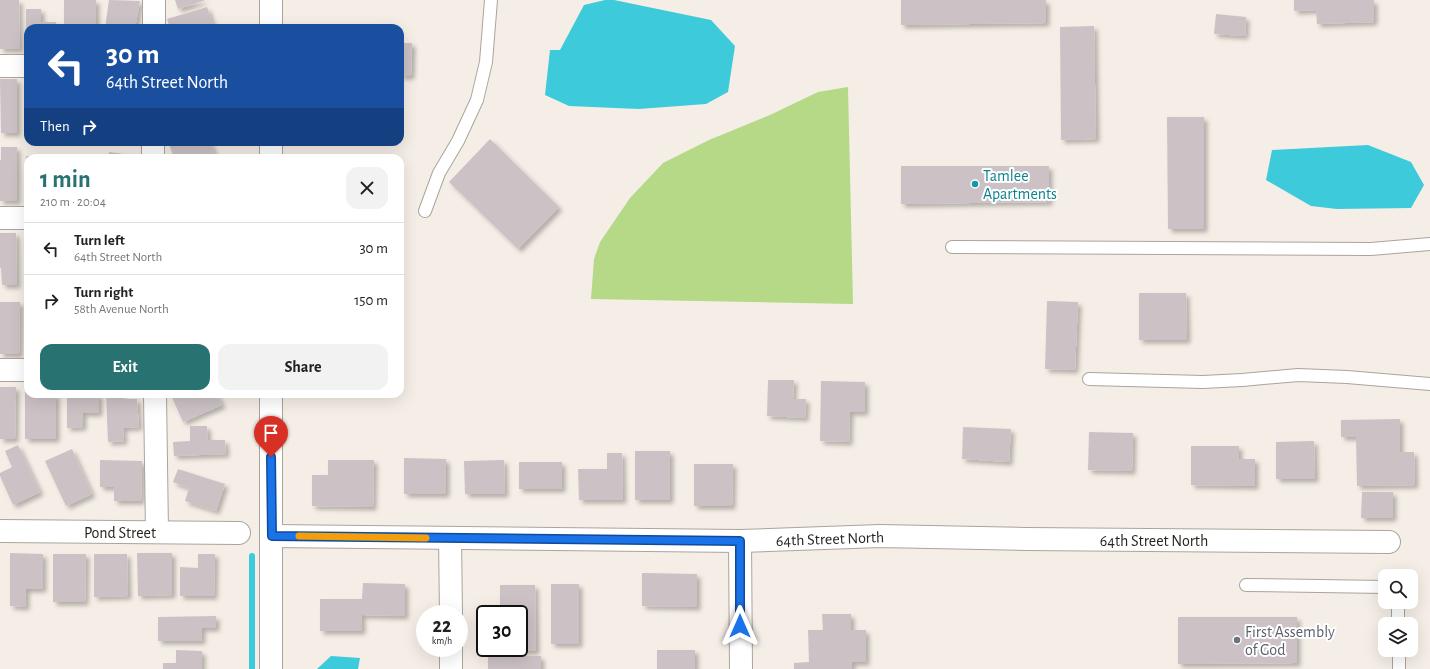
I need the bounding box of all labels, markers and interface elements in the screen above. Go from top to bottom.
icon: left [40,40,92,92]
text: 30 m [106,41,159,69]
text: 64th Street North [106,74,228,92]
icon: right [78,116,100,138]
text: Then [40,119,70,134]
button: close [346,167,388,209]
text: 1 min [40,168,91,192]
place label: Tamlee Apartments [983,168,1057,202]
marker: Tamlee Apartments [970,179,980,189]
text: 210 m · 20:04 [40,196,106,209]
text: Turn left [74,233,125,248]
icon: left [40,238,62,260]
text: 30 m [359,241,388,256]
text: 64th Street North [74,251,162,264]
text: Turn right [74,285,133,300]
icon: right [40,290,62,312]
text: 150 m [354,293,388,308]
text: 58th Avenue North [74,303,169,316]
button: Exit [40,344,210,390]
button: Share [218,344,388,390]
pin [254,416,288,457]
icon: arrive [260,422,282,444]
street label: Pond Street [84,525,156,541]
street label: 64th Street North [776,529,885,549]
street label: 64th Street North [1100,533,1208,549]
map controls [1378,569,1418,657]
button: search [1378,569,1418,609]
speed limit sign: 30 [476,605,528,657]
position arrow [719,605,761,647]
text: 22 [433,616,451,636]
button: layers [1378,617,1418,657]
place label: First Assembly of God [1245,624,1335,658]
marker: First Assembly of God [1232,635,1242,645]
text: km/h [432,636,452,646]

